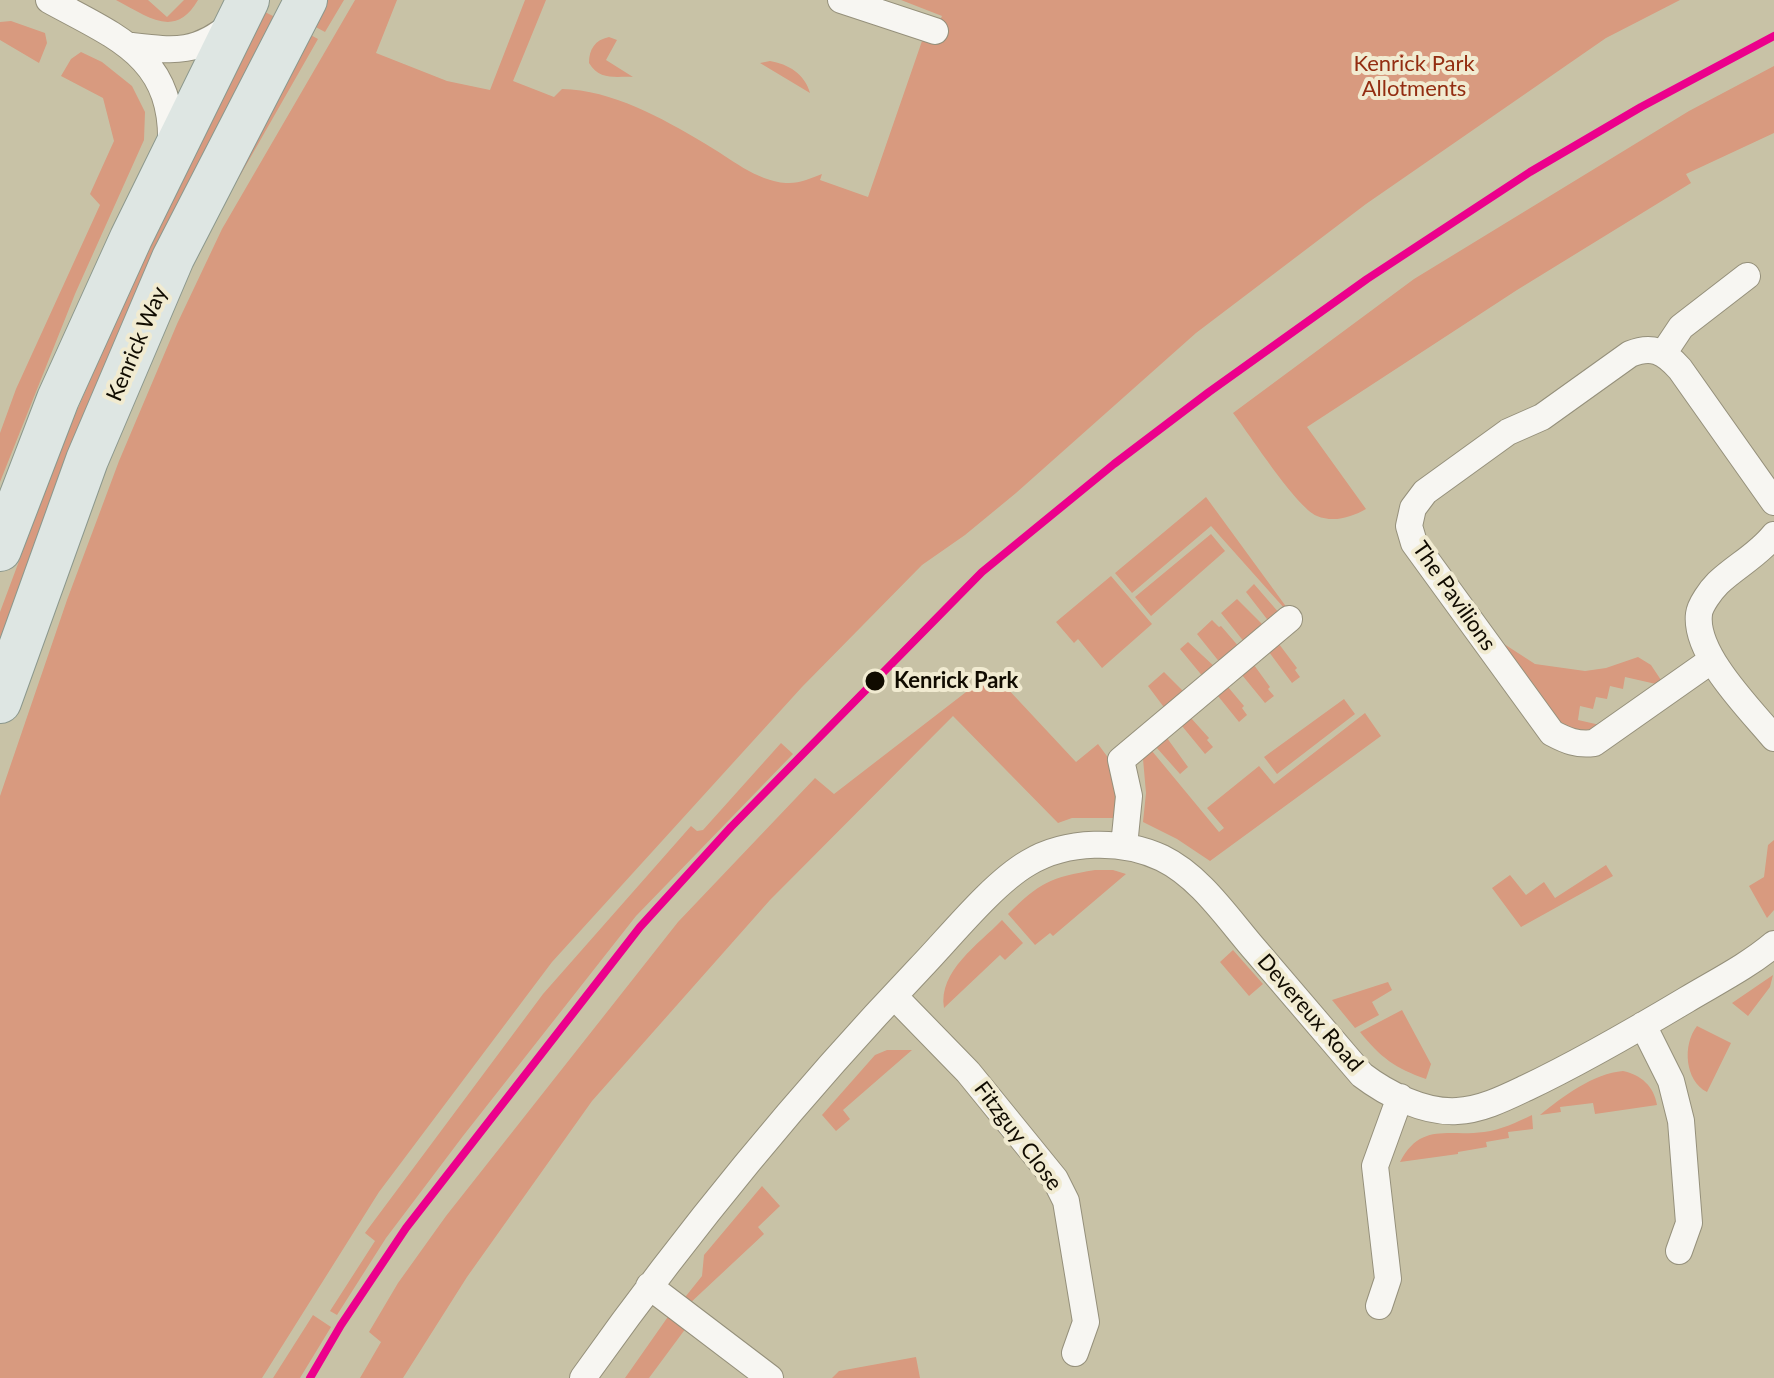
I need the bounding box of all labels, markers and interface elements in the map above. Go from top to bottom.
park label: Kenrick Park Allotments [1353,51,1475,102]
street label: Kenrick Way [101,283,173,405]
street label: The Pavilions [1407,536,1501,656]
place label: Kenrick Park [894,668,1018,694]
marker: Kenrick Park [863,669,887,693]
street label: Devereux Road [1252,949,1368,1077]
street label: Fitzguy Close [968,1076,1068,1196]

